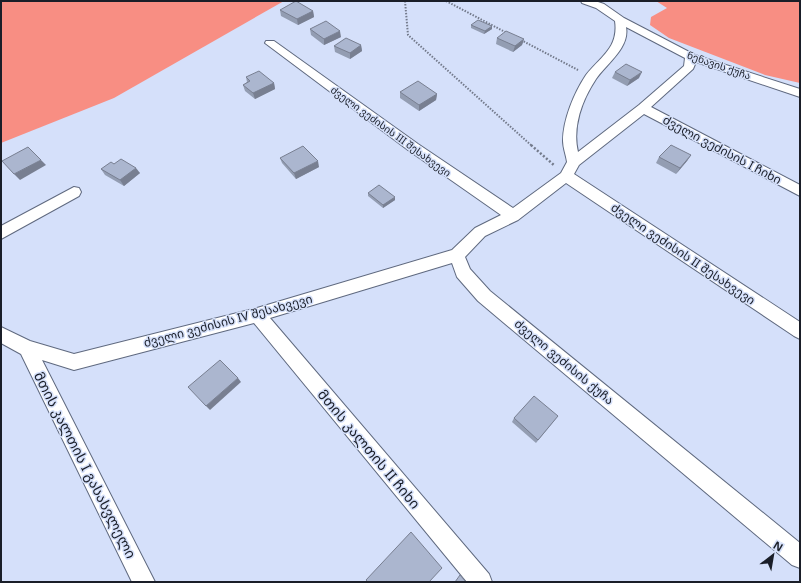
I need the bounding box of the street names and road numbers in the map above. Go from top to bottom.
street label: ნენავის ქუჩა [685,48,753,82]
street label: ძველი ვეძისის III შესახვევი [328,83,454,180]
street label: ძველი ვეძისის I ჩიხი [660,111,785,188]
street label: ძველი ვეძისის II შესახვევი [608,199,759,308]
street label: ძველი ვეძისის IV შესახვევი [142,290,314,351]
street label: ძველი ვეძისის ქუჩა [511,315,618,408]
street label: მთის კალთის I გასასვლელი [30,368,141,561]
street label: მთის კალთის II ჩიხი [314,385,425,512]

